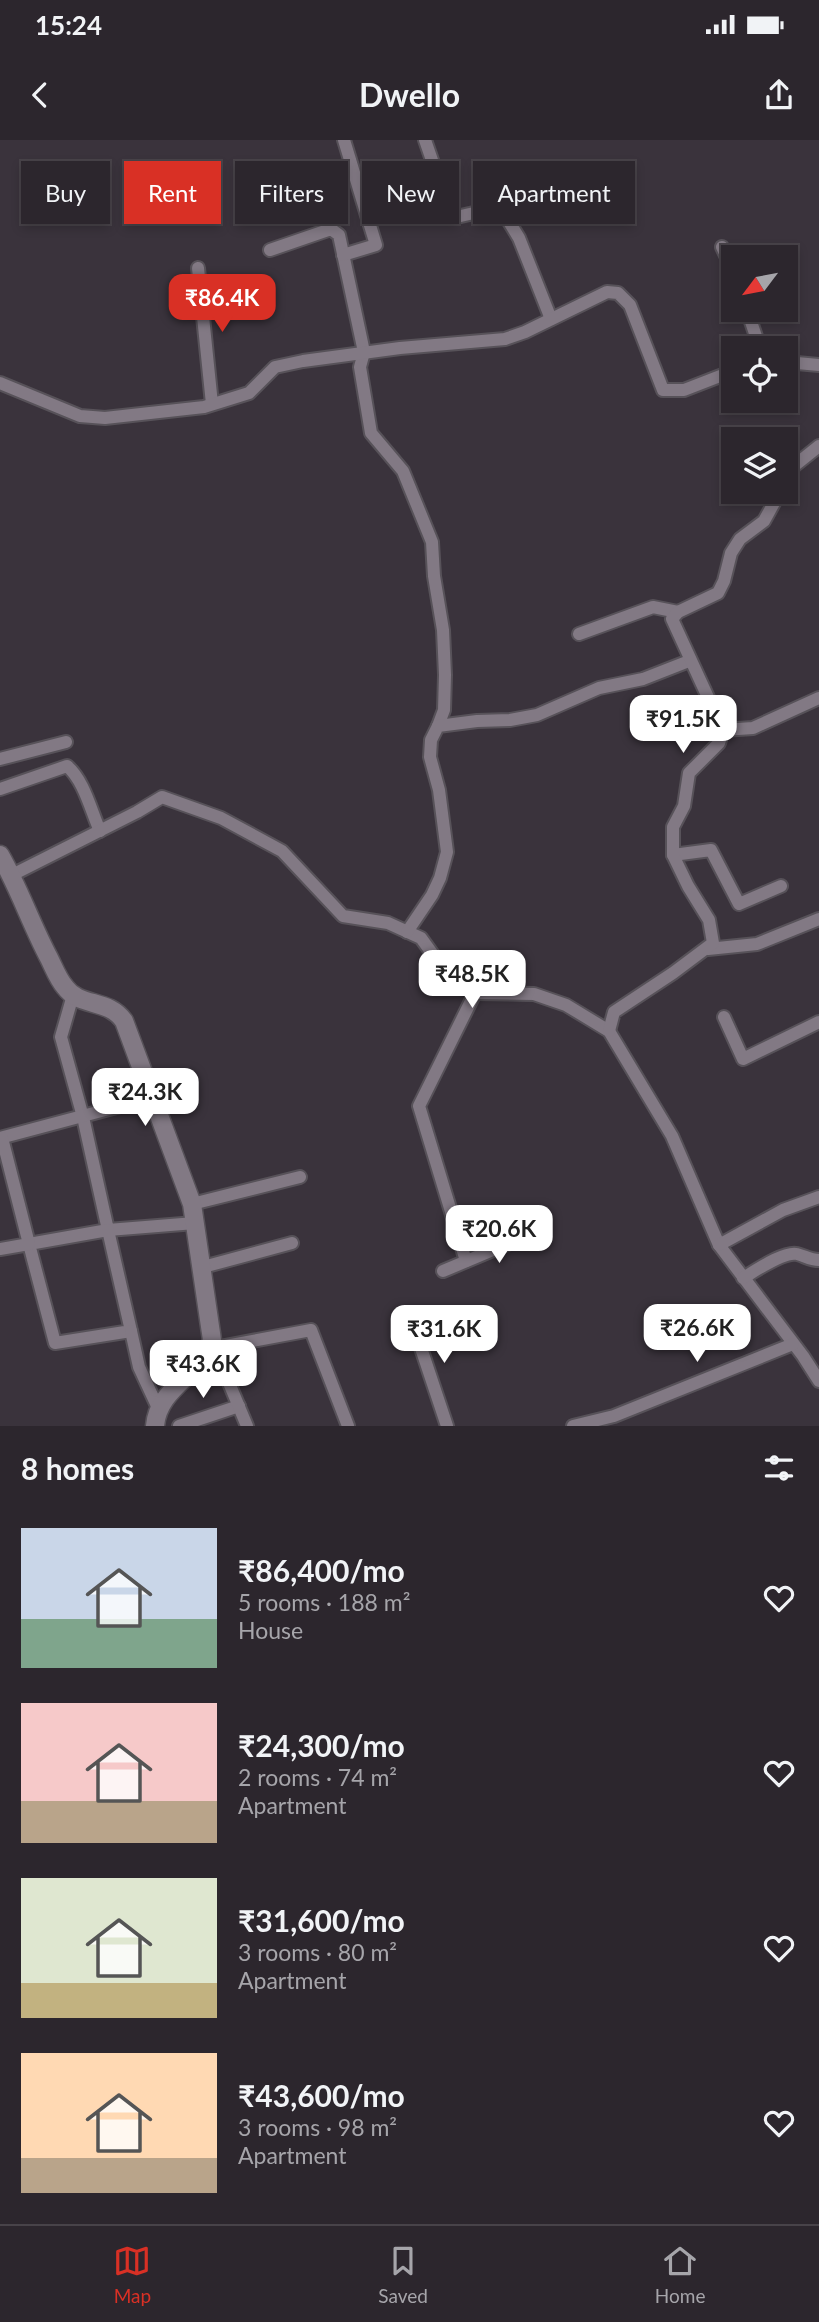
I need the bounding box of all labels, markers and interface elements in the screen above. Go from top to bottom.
text: 15:24 [35,9,102,41]
text: Dwello [359,75,460,114]
icon: back [21,76,59,114]
icon: share [760,76,798,114]
chip: Buy [21,161,110,224]
chip: Rent [124,161,221,224]
chip: Filters [235,161,348,224]
chip: New [362,161,459,224]
chip: Apartment [473,161,635,224]
north arrow [721,245,798,322]
map controls [721,245,798,504]
pin: ₹86.4K [165,274,279,334]
text: ₹86.4K [185,283,259,311]
button: locate [721,336,798,413]
button: layers [721,427,798,504]
pin: ₹91.5K [626,696,740,755]
text: ₹91.5K [646,704,720,732]
pin: ₹48.5K [415,950,529,1010]
text: ₹48.5K [435,959,509,987]
pin: ₹24.3K [88,1068,202,1128]
text: ₹24.3K [108,1077,182,1105]
pin: ₹20.6K [442,1206,556,1265]
text: ₹20.6K [462,1214,536,1242]
pin: ₹26.6K [640,1304,754,1364]
pin: ₹31.6K [387,1306,501,1365]
text: ₹26.6K [660,1313,734,1341]
text: ₹31.6K [407,1314,481,1342]
pin: ₹43.6K [146,1340,260,1400]
text: ₹43.6K [166,1349,240,1377]
icon: filters [760,1449,798,1487]
text: 8 homes [21,1450,134,1486]
text: ₹86,400/mo [238,1552,405,1588]
icon: home [77,1556,161,1640]
icon: heart [760,1579,798,1617]
text: 5 rooms · 188 m² [238,1588,410,1616]
text: House [238,1616,303,1644]
text: ₹24,300/mo [238,1727,405,1763]
icon: home [77,1731,161,1815]
icon: heart [760,1754,798,1792]
text: 2 rooms · 74 m² [238,1763,397,1791]
text: Apartment [238,1791,346,1819]
text: ₹31,600/mo [238,1902,405,1938]
icon: home [77,1906,161,1990]
icon: heart [760,1929,798,1967]
text: 3 rooms · 80 m² [238,1938,397,1966]
text: Apartment [238,1966,346,1994]
text: ₹43,600/mo [238,2077,405,2113]
icon: home [77,2081,161,2165]
icon: heart [760,2104,798,2142]
text: 3 rooms · 98 m² [238,2113,397,2141]
text: Apartment [238,2141,346,2169]
tab: Map [113,2242,151,2307]
tab: Saved [378,2242,428,2307]
tab: Home [655,2242,706,2307]

